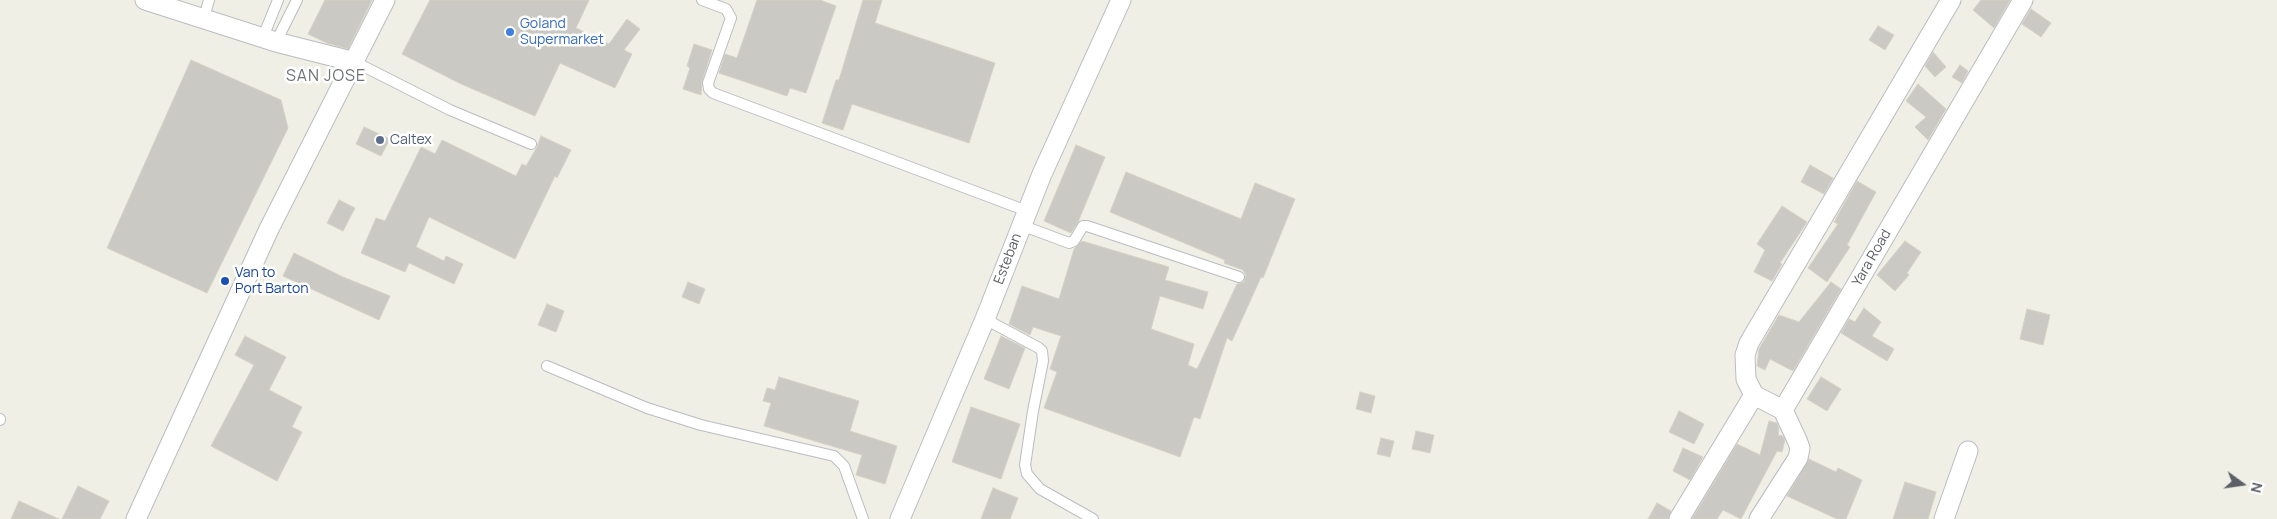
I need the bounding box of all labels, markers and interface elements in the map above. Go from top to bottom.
place label: Goland Supermarket [520,16,604,48]
marker: Goland Supermarket [504,26,516,38]
district label: SAN JOSE [285,67,367,87]
place label: Caltex [390,132,432,148]
marker: Caltex [374,134,386,146]
street label: Yara Road [1849,227,1895,289]
street label: Esteban [991,231,1025,287]
place label: Van to Port Barton [235,265,308,298]
marker: Van to Port Barton [219,275,231,287]
north arrow [2217,459,2267,509]
text: N [2247,481,2267,495]

